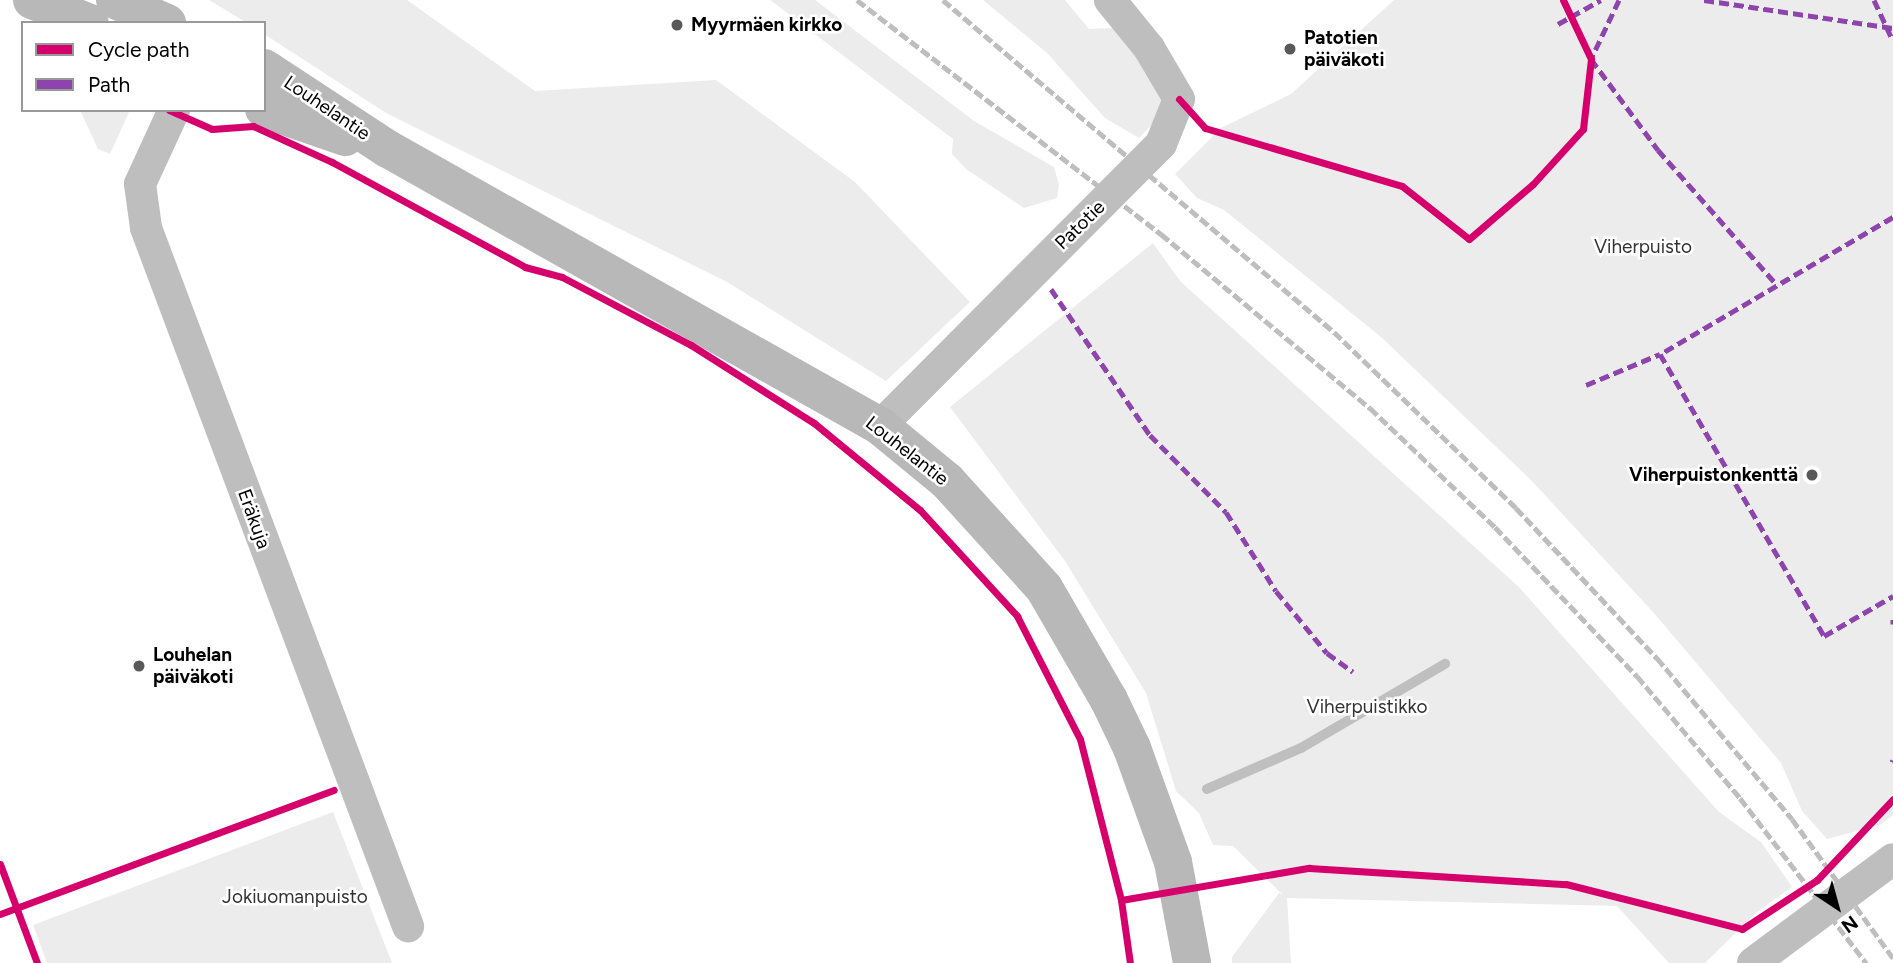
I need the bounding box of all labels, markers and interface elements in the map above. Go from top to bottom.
place label: Myyrmäen kirkko [691,14,842,36]
marker: Myyrmäen kirkko [669,17,685,33]
legend [21,21,266,112]
place label: Patotien päiväkoti [1304,27,1384,71]
text: Cycle path [88,37,189,62]
marker: Patotien päiväkoti [1282,41,1298,57]
street label: Louhelantie [280,71,374,145]
text: Path [88,72,130,97]
street label: Patotie [1050,196,1110,254]
park label: Viherpuisto [1594,236,1692,258]
street label: Louhelantie [861,412,953,490]
place label: Viherpuistonkenttä [1629,464,1798,486]
marker: Viherpuistonkenttä [1804,467,1820,483]
street label: Eräkuja [233,486,275,552]
place label: Louhelan päiväkoti [153,644,233,688]
marker: Louhelan päiväkoti [131,658,147,674]
park label: Viherpuistikko [1307,696,1427,718]
north arrow [1802,872,1872,942]
park label: Jokiuomanpuisto [222,886,368,908]
text: N [1837,911,1862,938]

